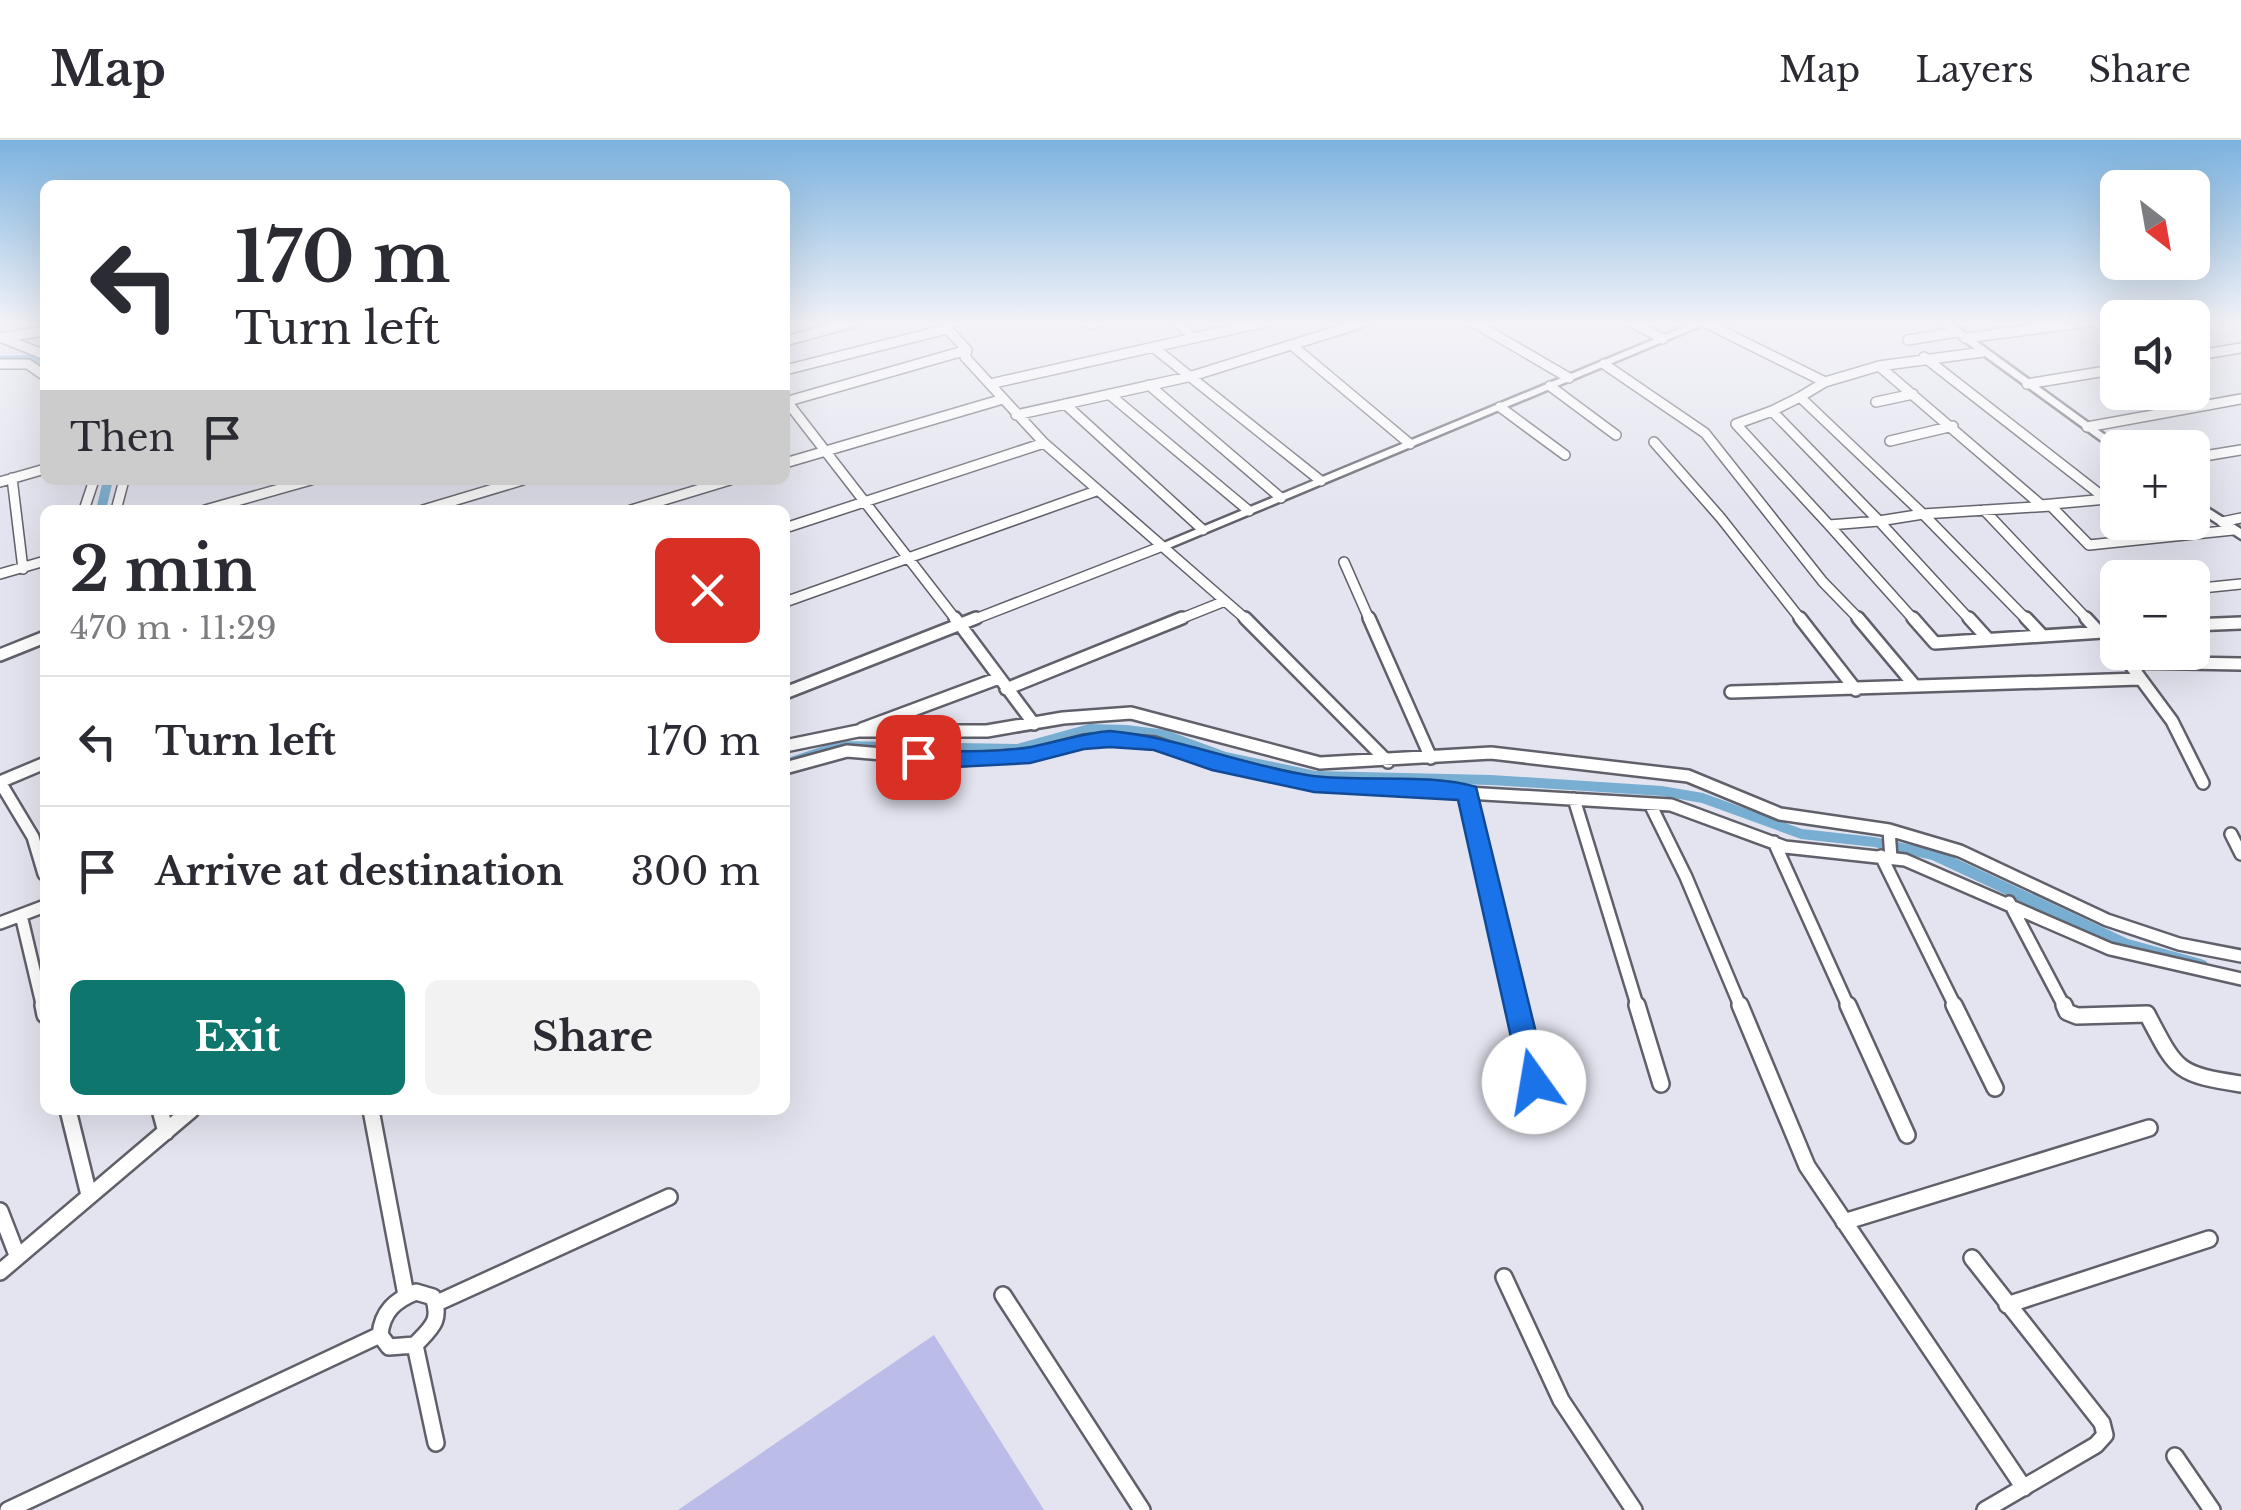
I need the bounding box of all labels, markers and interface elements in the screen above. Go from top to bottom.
text: Map [50,39,166,99]
text: Map [1779,48,1860,91]
text: Layers [1915,48,2034,91]
text: Share [2089,48,2191,91]
north arrow [2100,170,2210,280]
map controls [2100,170,2210,670]
text: 170 m [235,214,451,301]
icon: left [70,220,200,350]
text: Turn left [235,300,440,356]
button: sound [2100,300,2210,410]
icon: arrive [195,410,250,465]
text: Then [70,414,175,461]
button: + [2100,430,2210,540]
text: 2 min [70,533,257,607]
button: close [655,538,760,643]
button: − [2100,560,2210,670]
text: 470 m · 11:29 [70,608,277,648]
icon: left [70,714,125,769]
pin [876,715,961,800]
text: Turn left [155,718,336,765]
text: 170 m [645,718,760,765]
icon: arrive [891,730,946,785]
icon: arrive [70,844,125,899]
text: Arrive at destination [155,848,564,895]
text: 300 m [631,848,760,895]
button: Exit [70,980,405,1095]
button: Share [425,980,760,1095]
position arrow [1482,1030,1586,1134]

